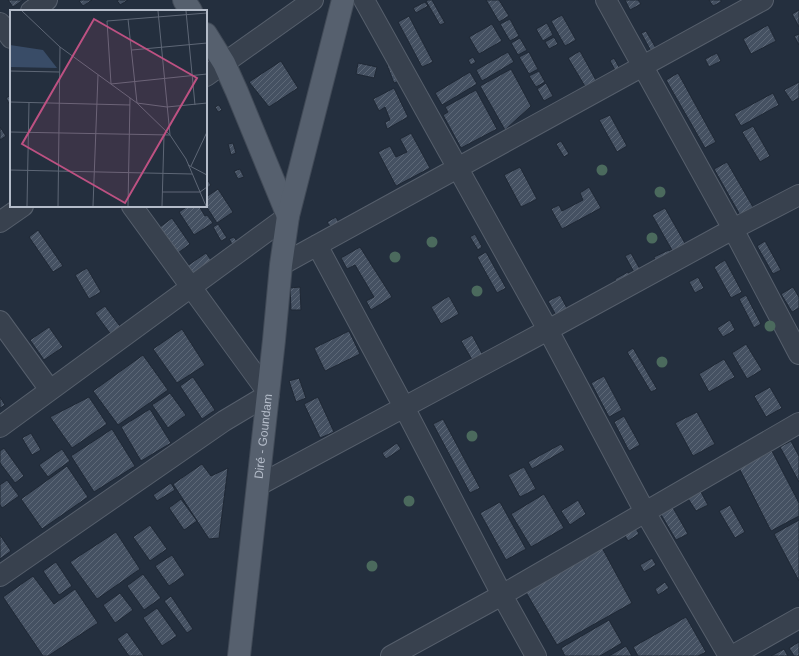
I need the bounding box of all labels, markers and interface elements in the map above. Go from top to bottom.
inset map [10,10,207,207]
street label: Diré - Goundam [252,393,275,480]

